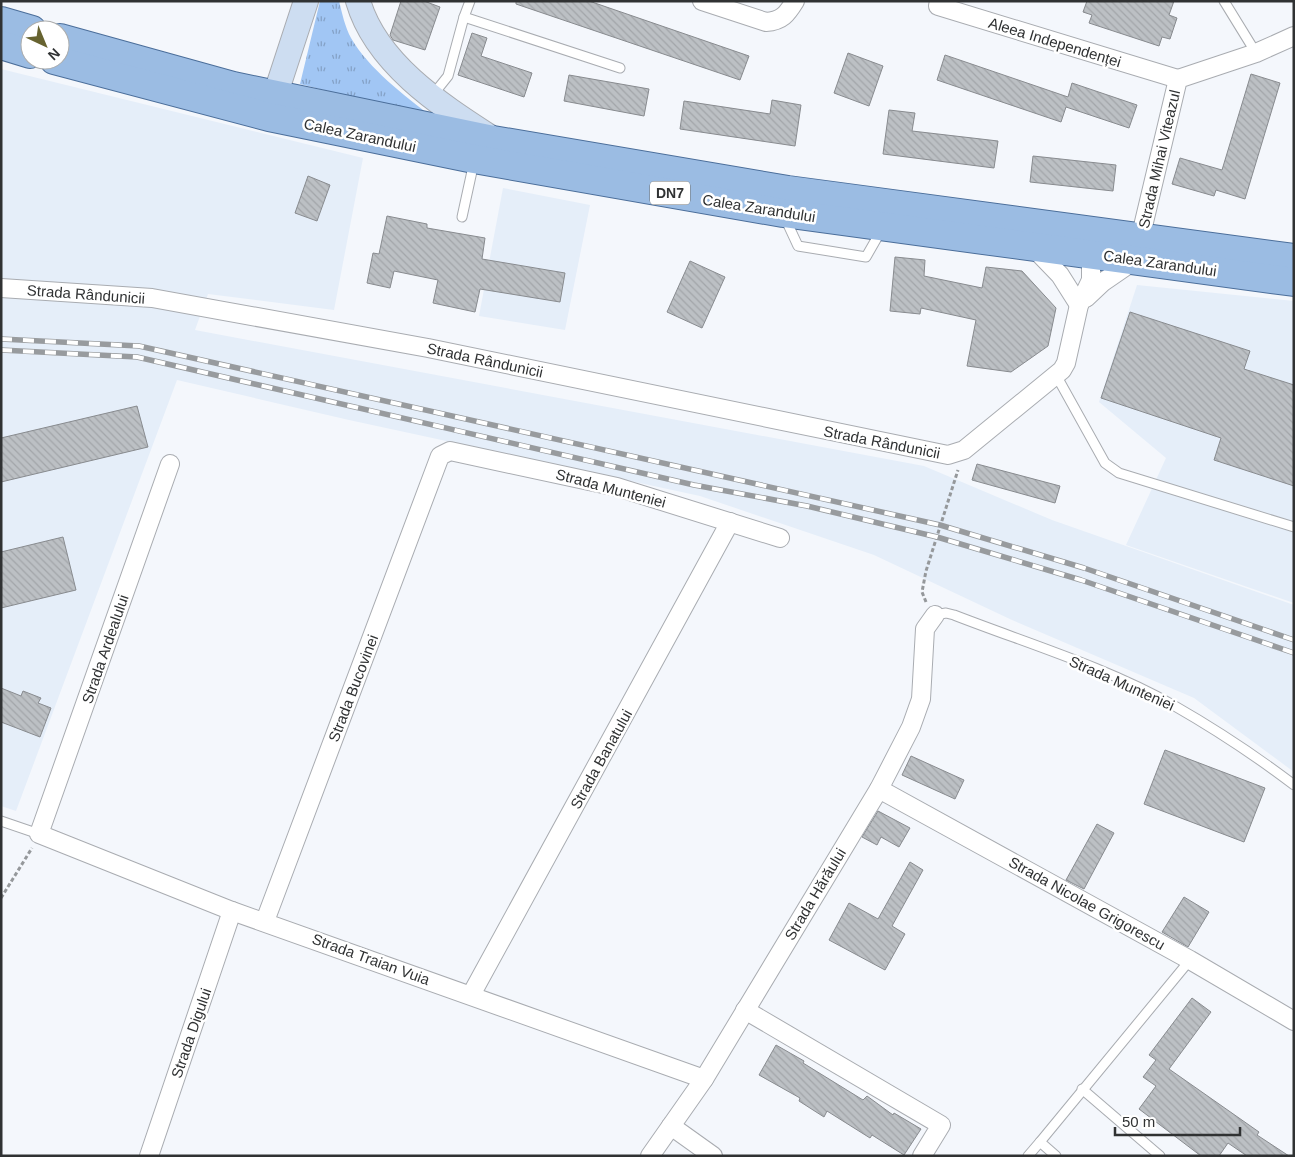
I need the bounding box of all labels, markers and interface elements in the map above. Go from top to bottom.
street label: Aleea Independenței [987,14,1123,70]
north arrow [20,20,70,70]
text: N [45,45,63,64]
street label: Strada Mihai Viteazul [1135,88,1183,230]
street label: Calea Zarandului [302,115,418,155]
road number: DN7 [650,182,690,204]
street label: Calea Zarandului [701,191,817,225]
street label: Calea Zarandului [1102,247,1218,279]
street label: Strada Rândunicii [26,281,146,307]
street label: Strada Rândunicii [425,339,545,381]
street label: Strada Rândunicii [822,422,942,462]
street label: Strada Munteniei [554,465,668,511]
street label: Strada Ardealului [78,592,132,706]
street label: Strada Bucovinei [325,632,381,744]
street label: Strada Munteniei [1067,652,1177,714]
street label: Strada Banatului [567,706,635,812]
street label: Strada Hărăului [781,845,849,943]
street label: Strada Nicolae Grigorescu [1006,853,1168,953]
street label: Strada Traian Vuia [310,930,433,988]
street label: Strada Digului [168,986,214,1080]
scale bar [1115,1104,1240,1136]
text: 50 m [1122,1113,1155,1130]

